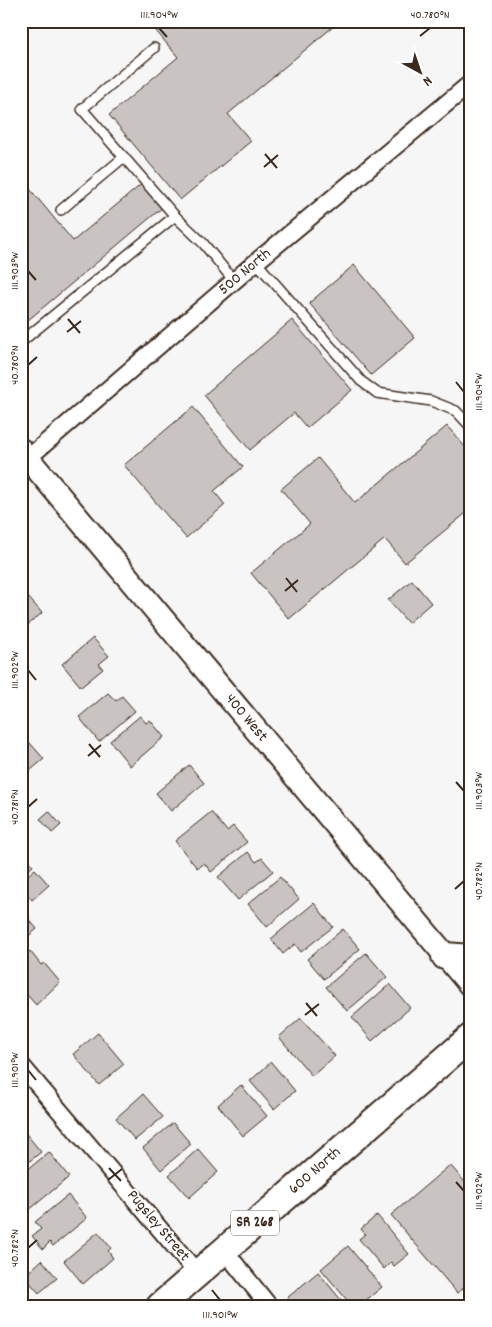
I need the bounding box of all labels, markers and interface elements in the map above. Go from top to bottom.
text: 111.904°W [140,7,178,24]
text: 40.780°N [410,7,450,24]
north arrow [394,48,444,98]
text: N [418,71,436,90]
street label: 500 North [214,243,276,301]
text: 111.903°W [7,252,24,290]
text: 40.780°N [7,345,24,385]
text: 111.904°W [471,373,488,411]
text: 111.902°W [7,651,24,689]
street label: 400 West [219,689,273,747]
text: 111.903°W [471,772,488,810]
text: 40.781°N [7,789,24,825]
text: 40.782°N [471,862,488,900]
text: 111.901°W [7,1052,24,1088]
street label: 600 North [284,1142,346,1200]
text: 111.902°W [471,1172,488,1210]
street label: Pugsley Street [121,1185,195,1267]
road number: SR 268 [231,1210,279,1236]
text: 40.782°N [7,1229,24,1267]
text: 111.901°W [202,1307,238,1324]

